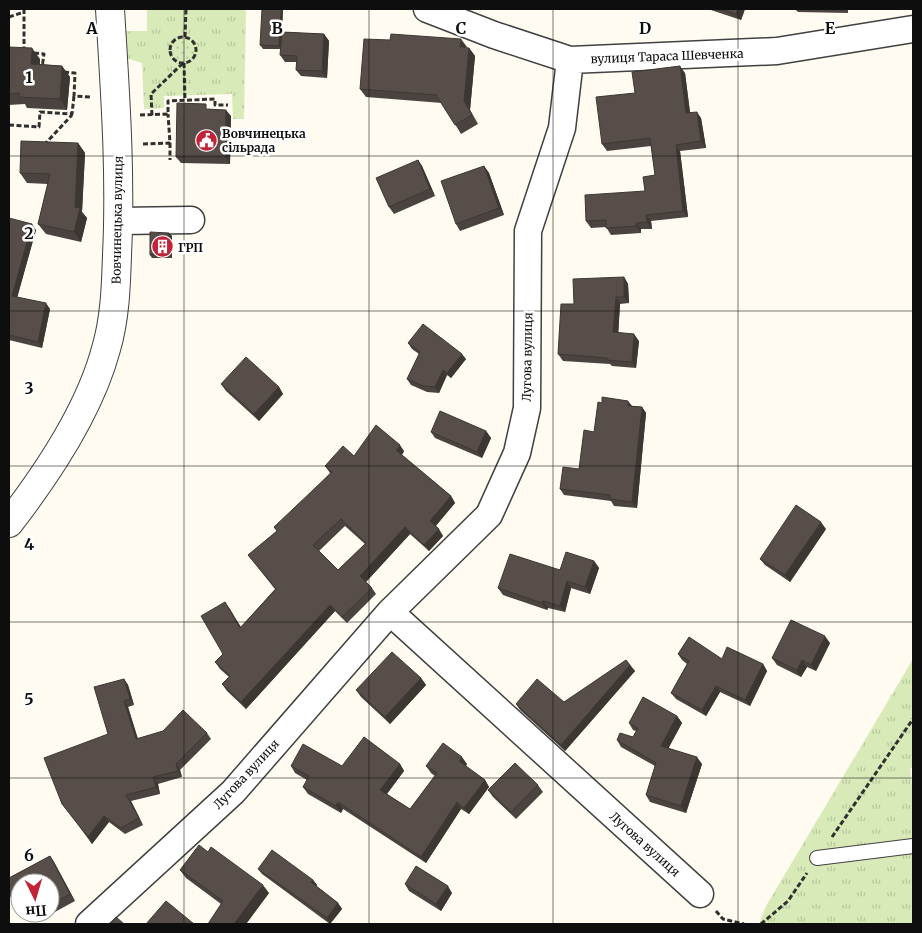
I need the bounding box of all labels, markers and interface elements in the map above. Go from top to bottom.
text: A [85,18,98,38]
text: B [271,18,283,38]
text: C [456,18,466,38]
text: D [639,18,651,38]
text: E [825,18,836,38]
street label: вулиця Тараса Шевченка [590,46,744,66]
text: 1 [25,67,33,87]
place label: Вовчинецька сільрада [222,126,306,155]
public building icon: Вовчинецька сільрада [194,128,218,152]
street label: Вовчинецька вулиця [108,156,126,284]
text: 2 [24,223,34,243]
building icon: ГРП [150,235,174,259]
place label: ГРП [178,240,203,255]
street label: Лугова вулиця [519,312,535,402]
text: 3 [24,378,34,398]
text: 4 [24,534,34,554]
text: 5 [24,689,34,709]
street label: Лугова вулиця [210,736,282,812]
street label: Лугова вулиця [607,809,683,879]
text: 6 [24,845,34,865]
north arrow [10,873,60,923]
text: Пн [25,901,47,921]

